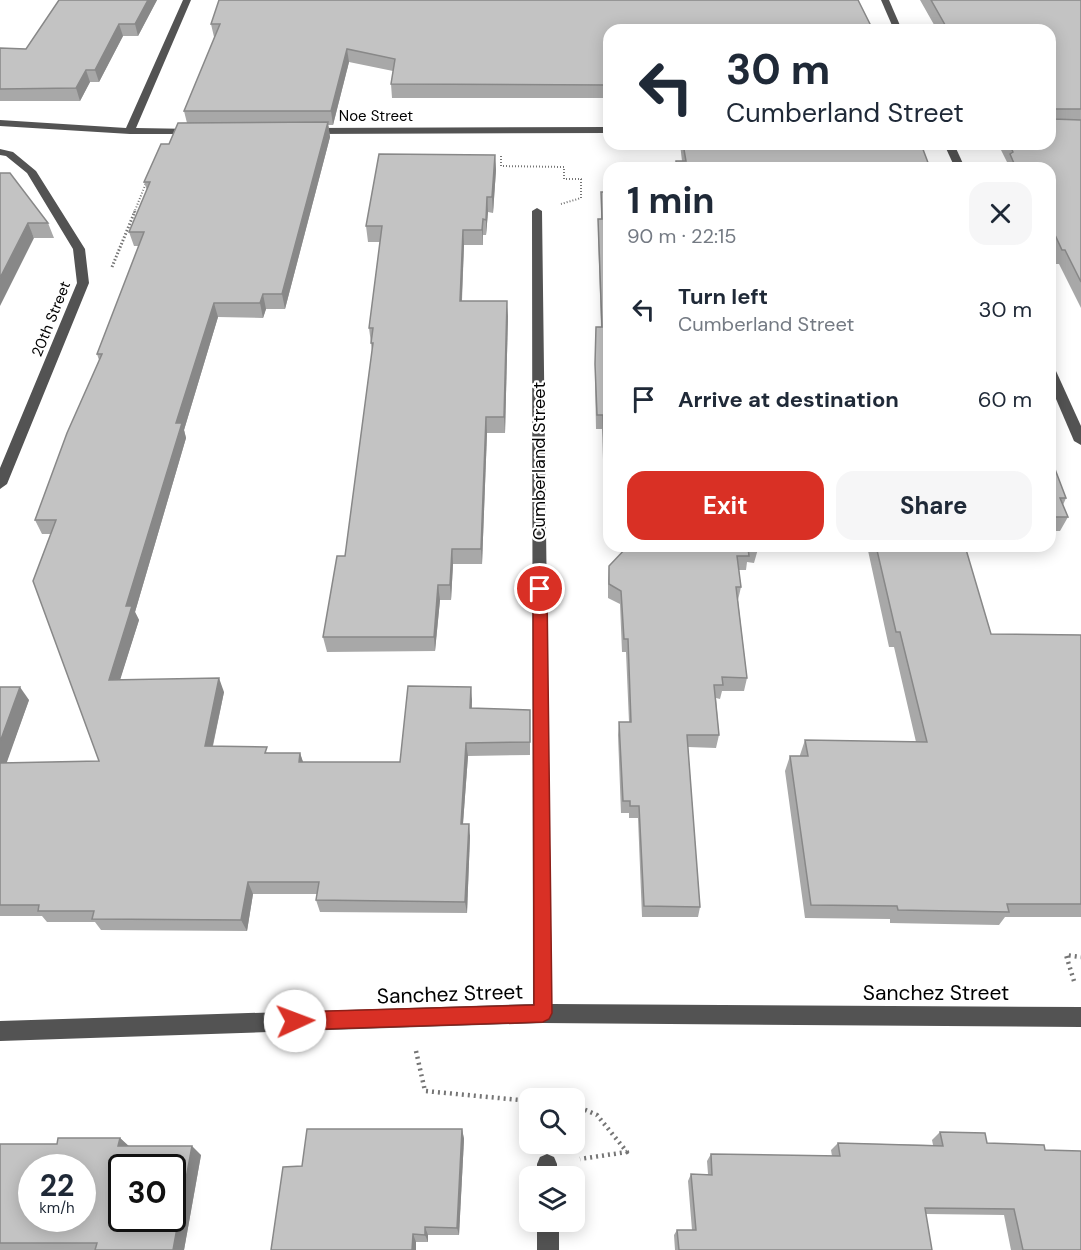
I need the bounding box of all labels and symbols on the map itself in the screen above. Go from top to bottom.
street label: Noe Street [339,106,413,126]
street label: 20th Street [27,278,75,360]
street label: Cumberland Street [527,382,551,540]
pin [514,563,565,614]
street label: Sanchez Street [376,977,524,1011]
street label: Sanchez Street [863,979,1009,1007]
position arrow [263,989,327,1053]
speed limit sign: 30 [108,1154,186,1232]

